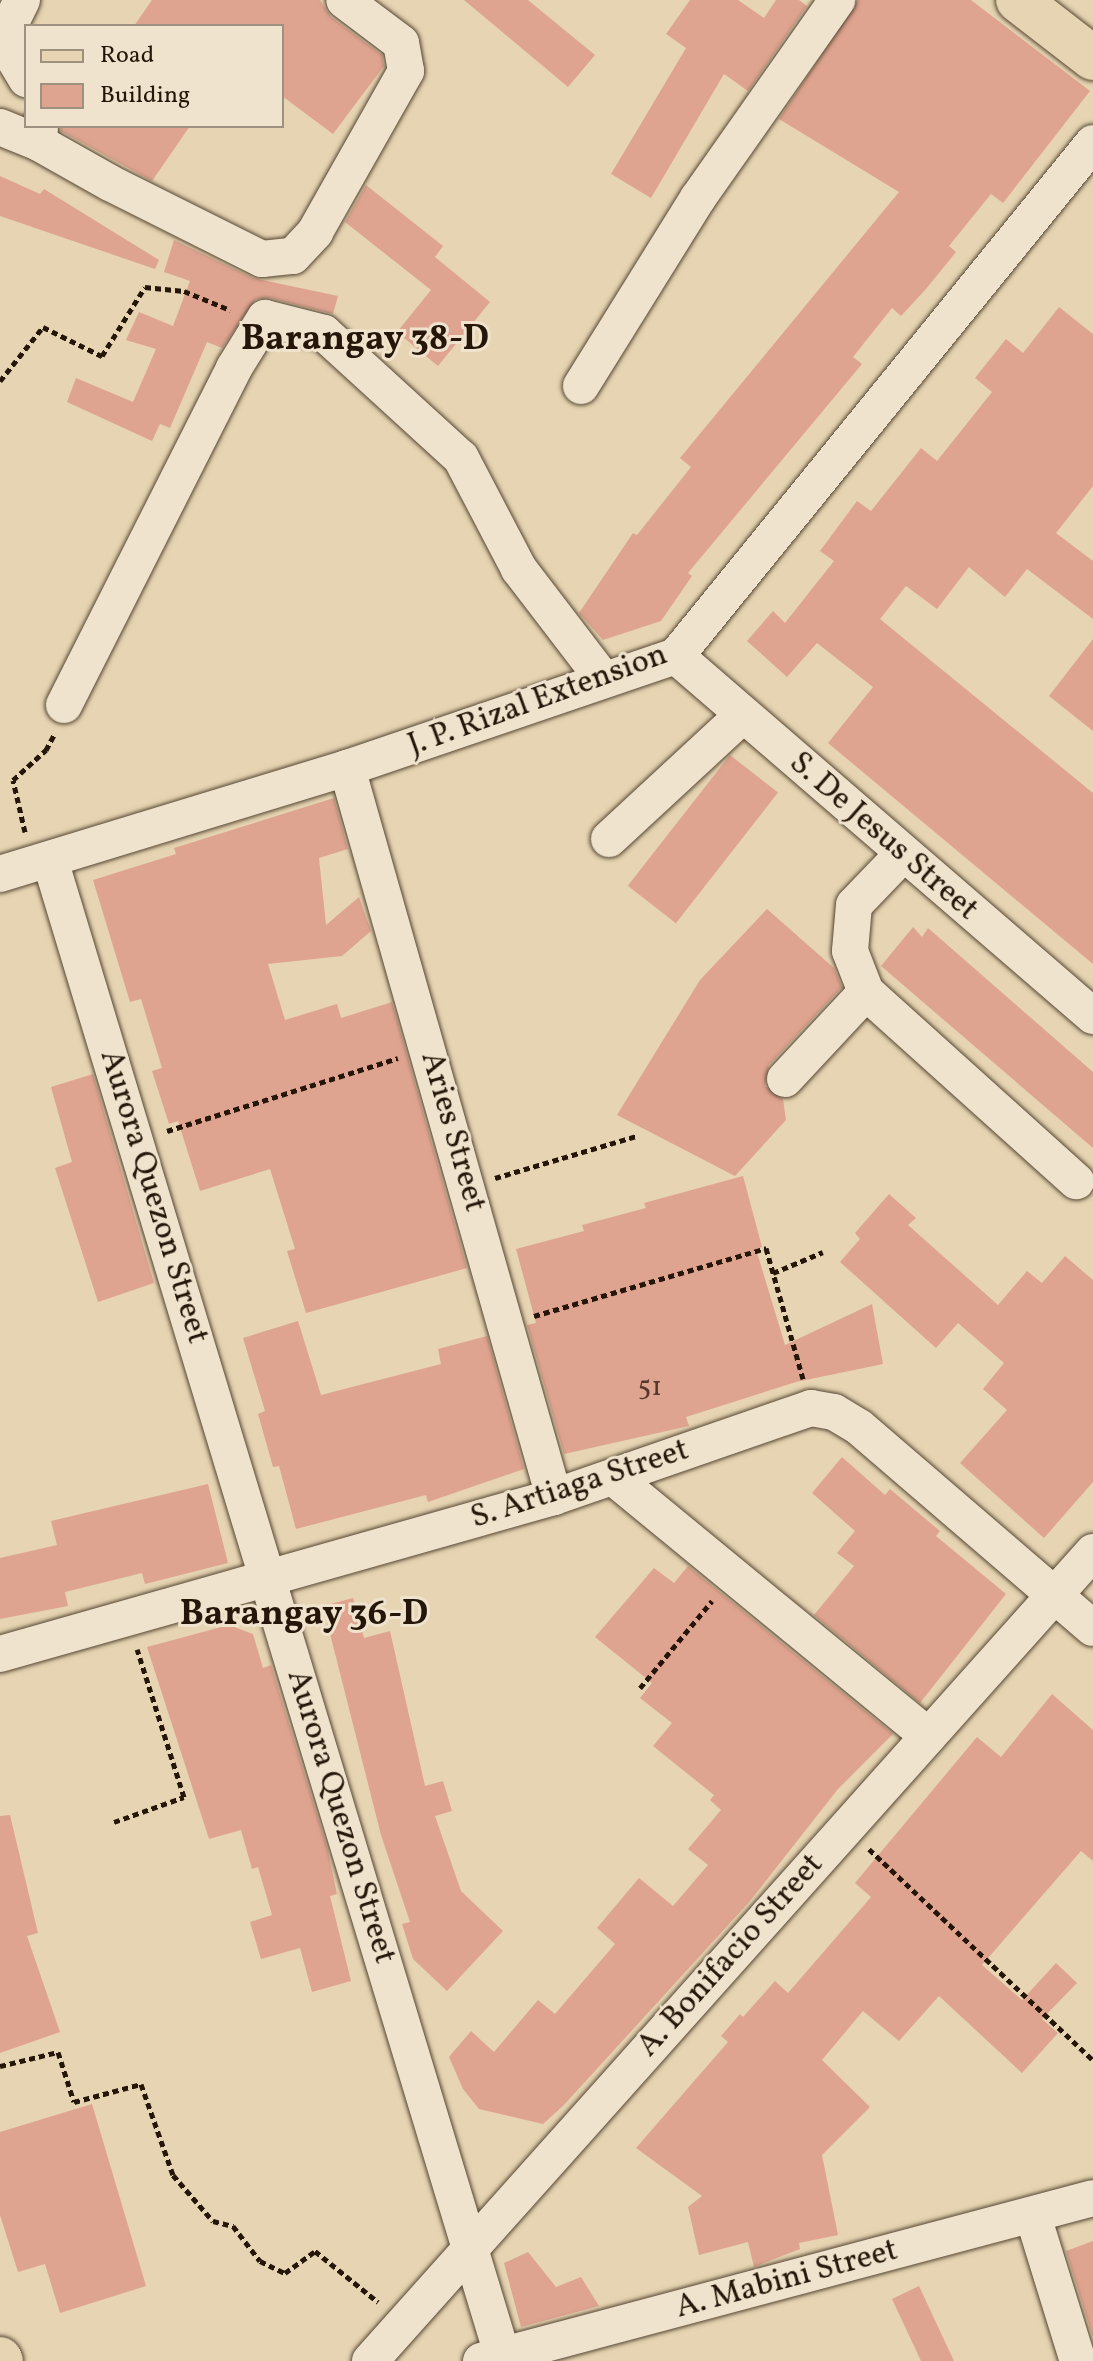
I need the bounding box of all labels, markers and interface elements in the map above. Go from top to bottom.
legend [24,24,284,128]
text: Road [100,39,154,73]
text: Building [100,79,190,113]
district label: Barangay 38-D [241,319,489,363]
street label: J. P. Rizal Extension [403,636,673,766]
street label: S. De Jesus Street [781,744,985,930]
street label: Aurora Quezon Street [90,1045,216,1349]
street label: Aries Street [411,1048,493,1216]
house number: 51 [638,1371,662,1405]
street label: S. Artiaga Street [466,1432,694,1538]
district label: Barangay 36-D [179,1594,429,1638]
street label: Aurora Quezon Street [277,1665,403,1969]
street label: A. Bonifacio Street [630,1846,832,2066]
street label: A. Mabini Street [672,2232,902,2328]

